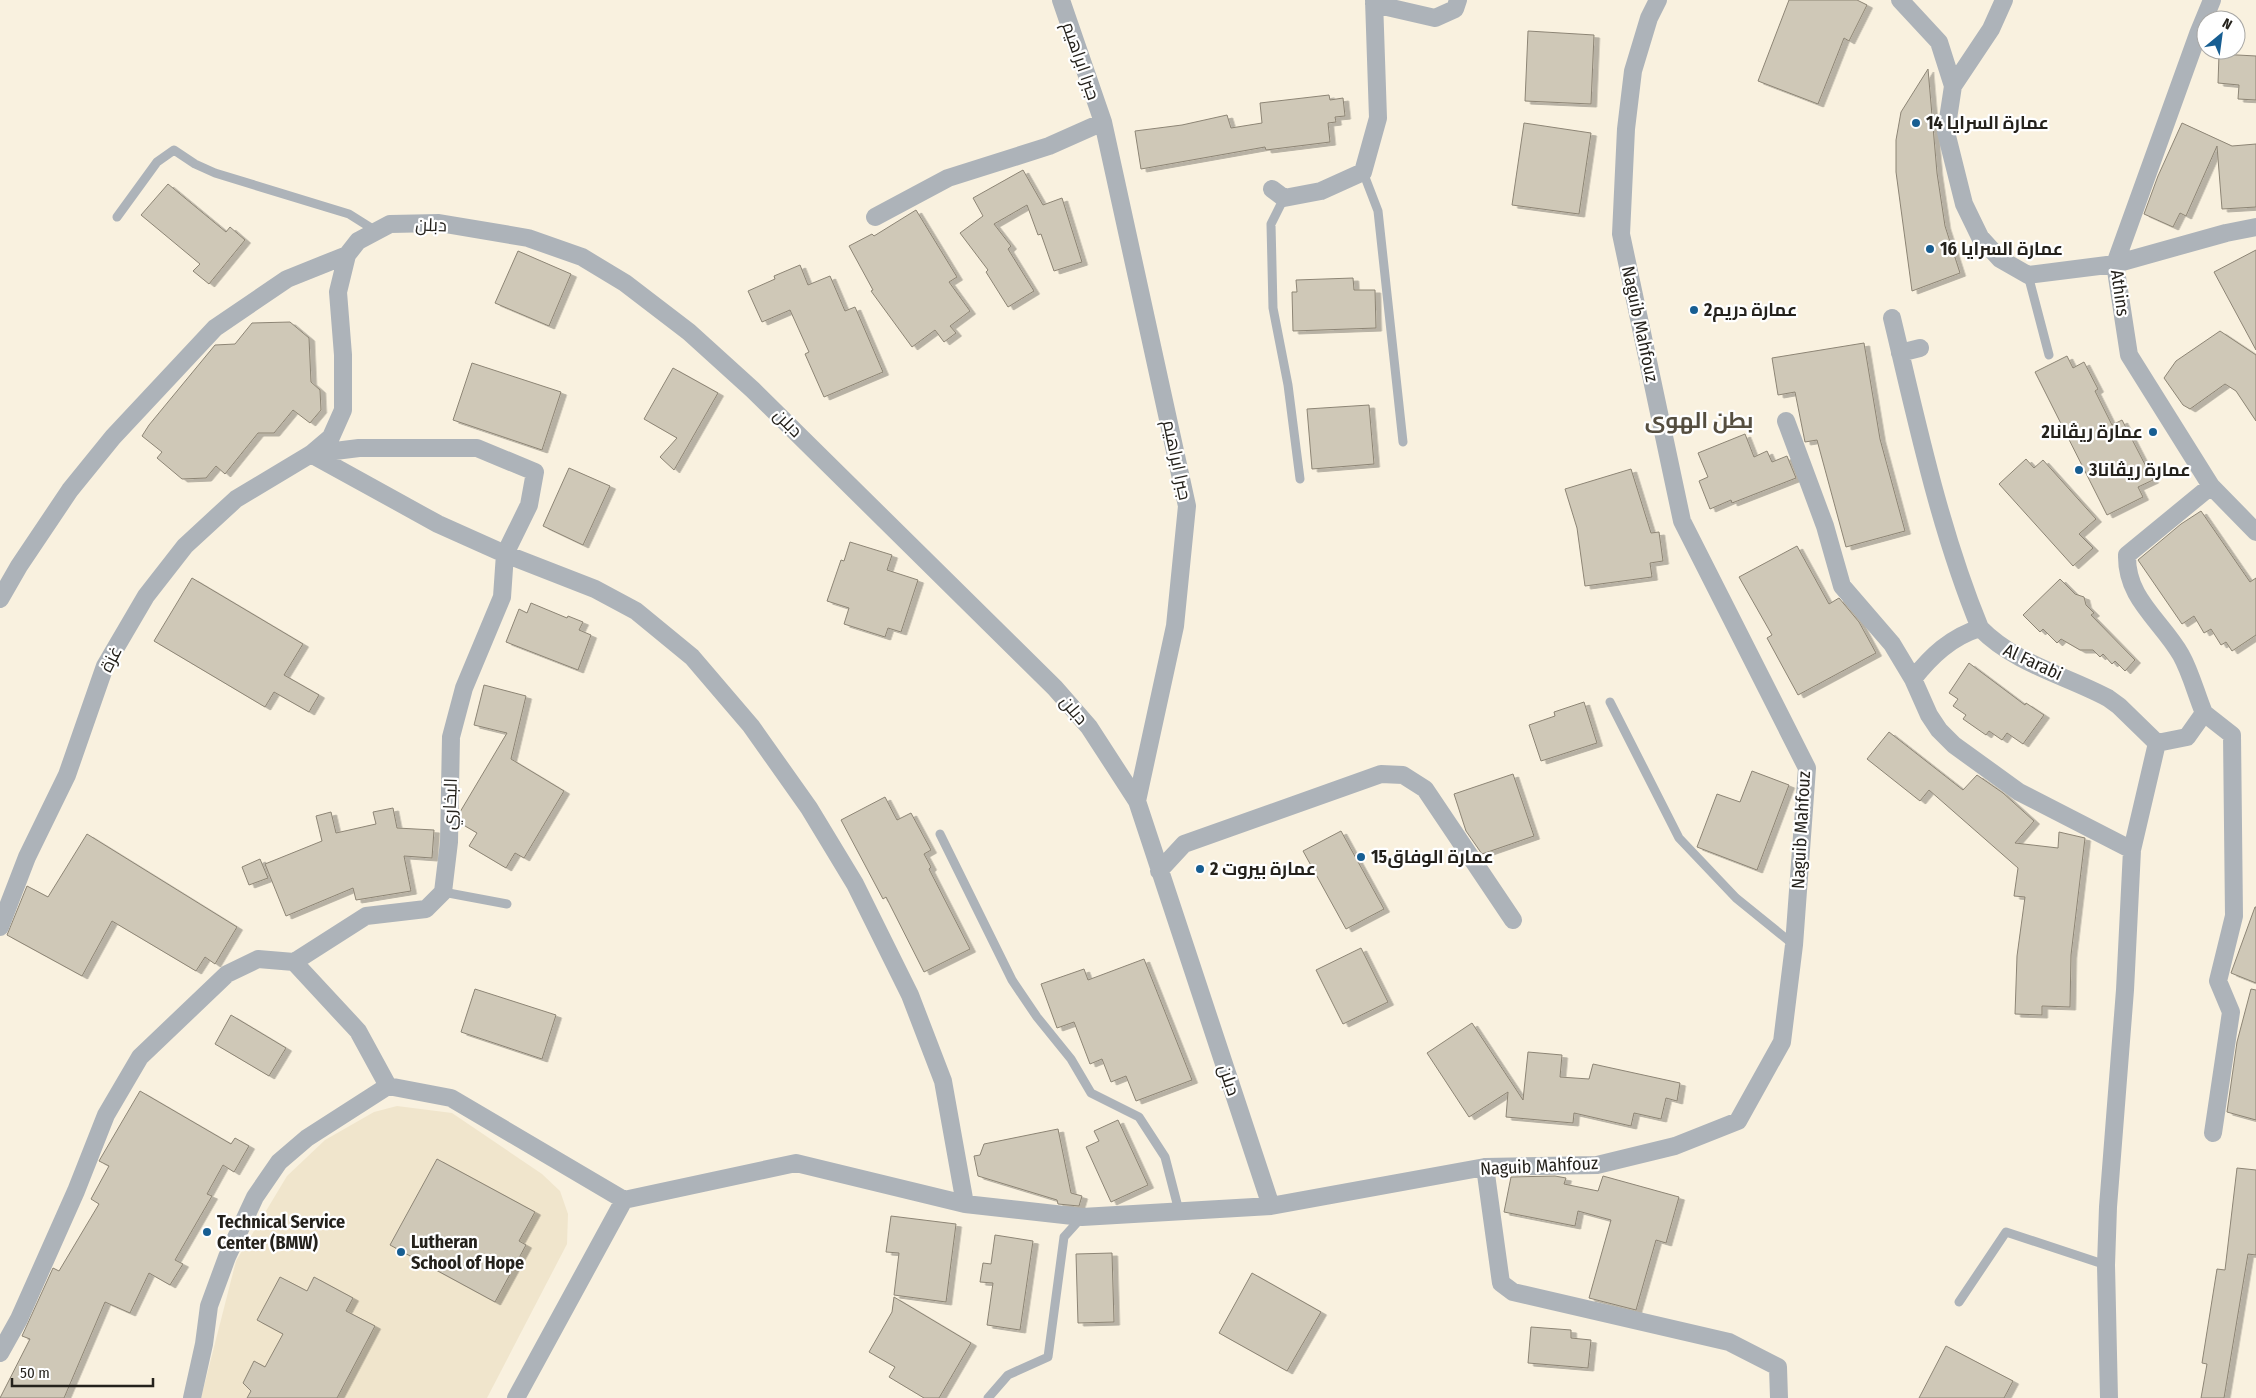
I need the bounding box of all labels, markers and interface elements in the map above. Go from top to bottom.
north arrow [2196,10,2246,60]
text: N [2219,15,2235,34]
street label: جبرا ابراهيم [1056,19,1105,103]
place label: عمارة السرايا 14 [1926,112,2049,134]
marker: عمارة السرايا 14 [1910,117,1922,129]
street label: دبلن [415,213,447,237]
place label: عمارة السرايا 16 [1940,238,2063,260]
marker: عمارة السرايا 16 [1924,243,1936,255]
street label: Naguib Mahfouz [1617,264,1663,384]
street label: Athins [2106,268,2134,318]
place label: عمارة دريم2 [1703,299,1797,322]
marker: عمارة دريم2 [1688,304,1700,316]
street label: دبلن [769,404,807,442]
district label: بطن الهوى [1645,407,1753,434]
street label: جبرا ابراهيم [1157,418,1196,502]
place label: عمارة ريڤانا2 [2041,421,2143,443]
marker: عمارة ريڤانا2 [2147,426,2159,438]
place label: عمارة ريڤانا3 [2088,459,2191,481]
marker: عمارة ريڤانا3 [2073,464,2085,476]
street label: Al Farabi [2000,639,2066,685]
street label: غزة [95,642,127,676]
street label: دبلن [1055,691,1093,729]
street label: Naguib Mahfouz [1787,770,1815,890]
street label: البخاري [438,778,465,831]
place label: عمارة الوفاق15 [1371,846,1494,868]
marker: عمارة الوفاق15 [1355,851,1367,863]
place label: عمارة بيروت 2 [1209,858,1316,880]
marker: عمارة بيروت 2 [1194,863,1206,875]
street label: دبلن [1213,1061,1245,1099]
street label: Naguib Mahfouz [1479,1152,1599,1180]
place label: Technical Service Center (BMW) [217,1211,345,1254]
marker: Technical Service Center (BMW) [201,1226,213,1238]
place label: Lutheran School of Hope [411,1231,524,1274]
marker: Lutheran School of Hope [395,1246,407,1258]
scale bar [12,1356,154,1388]
text: 50 m [20,1364,50,1382]

